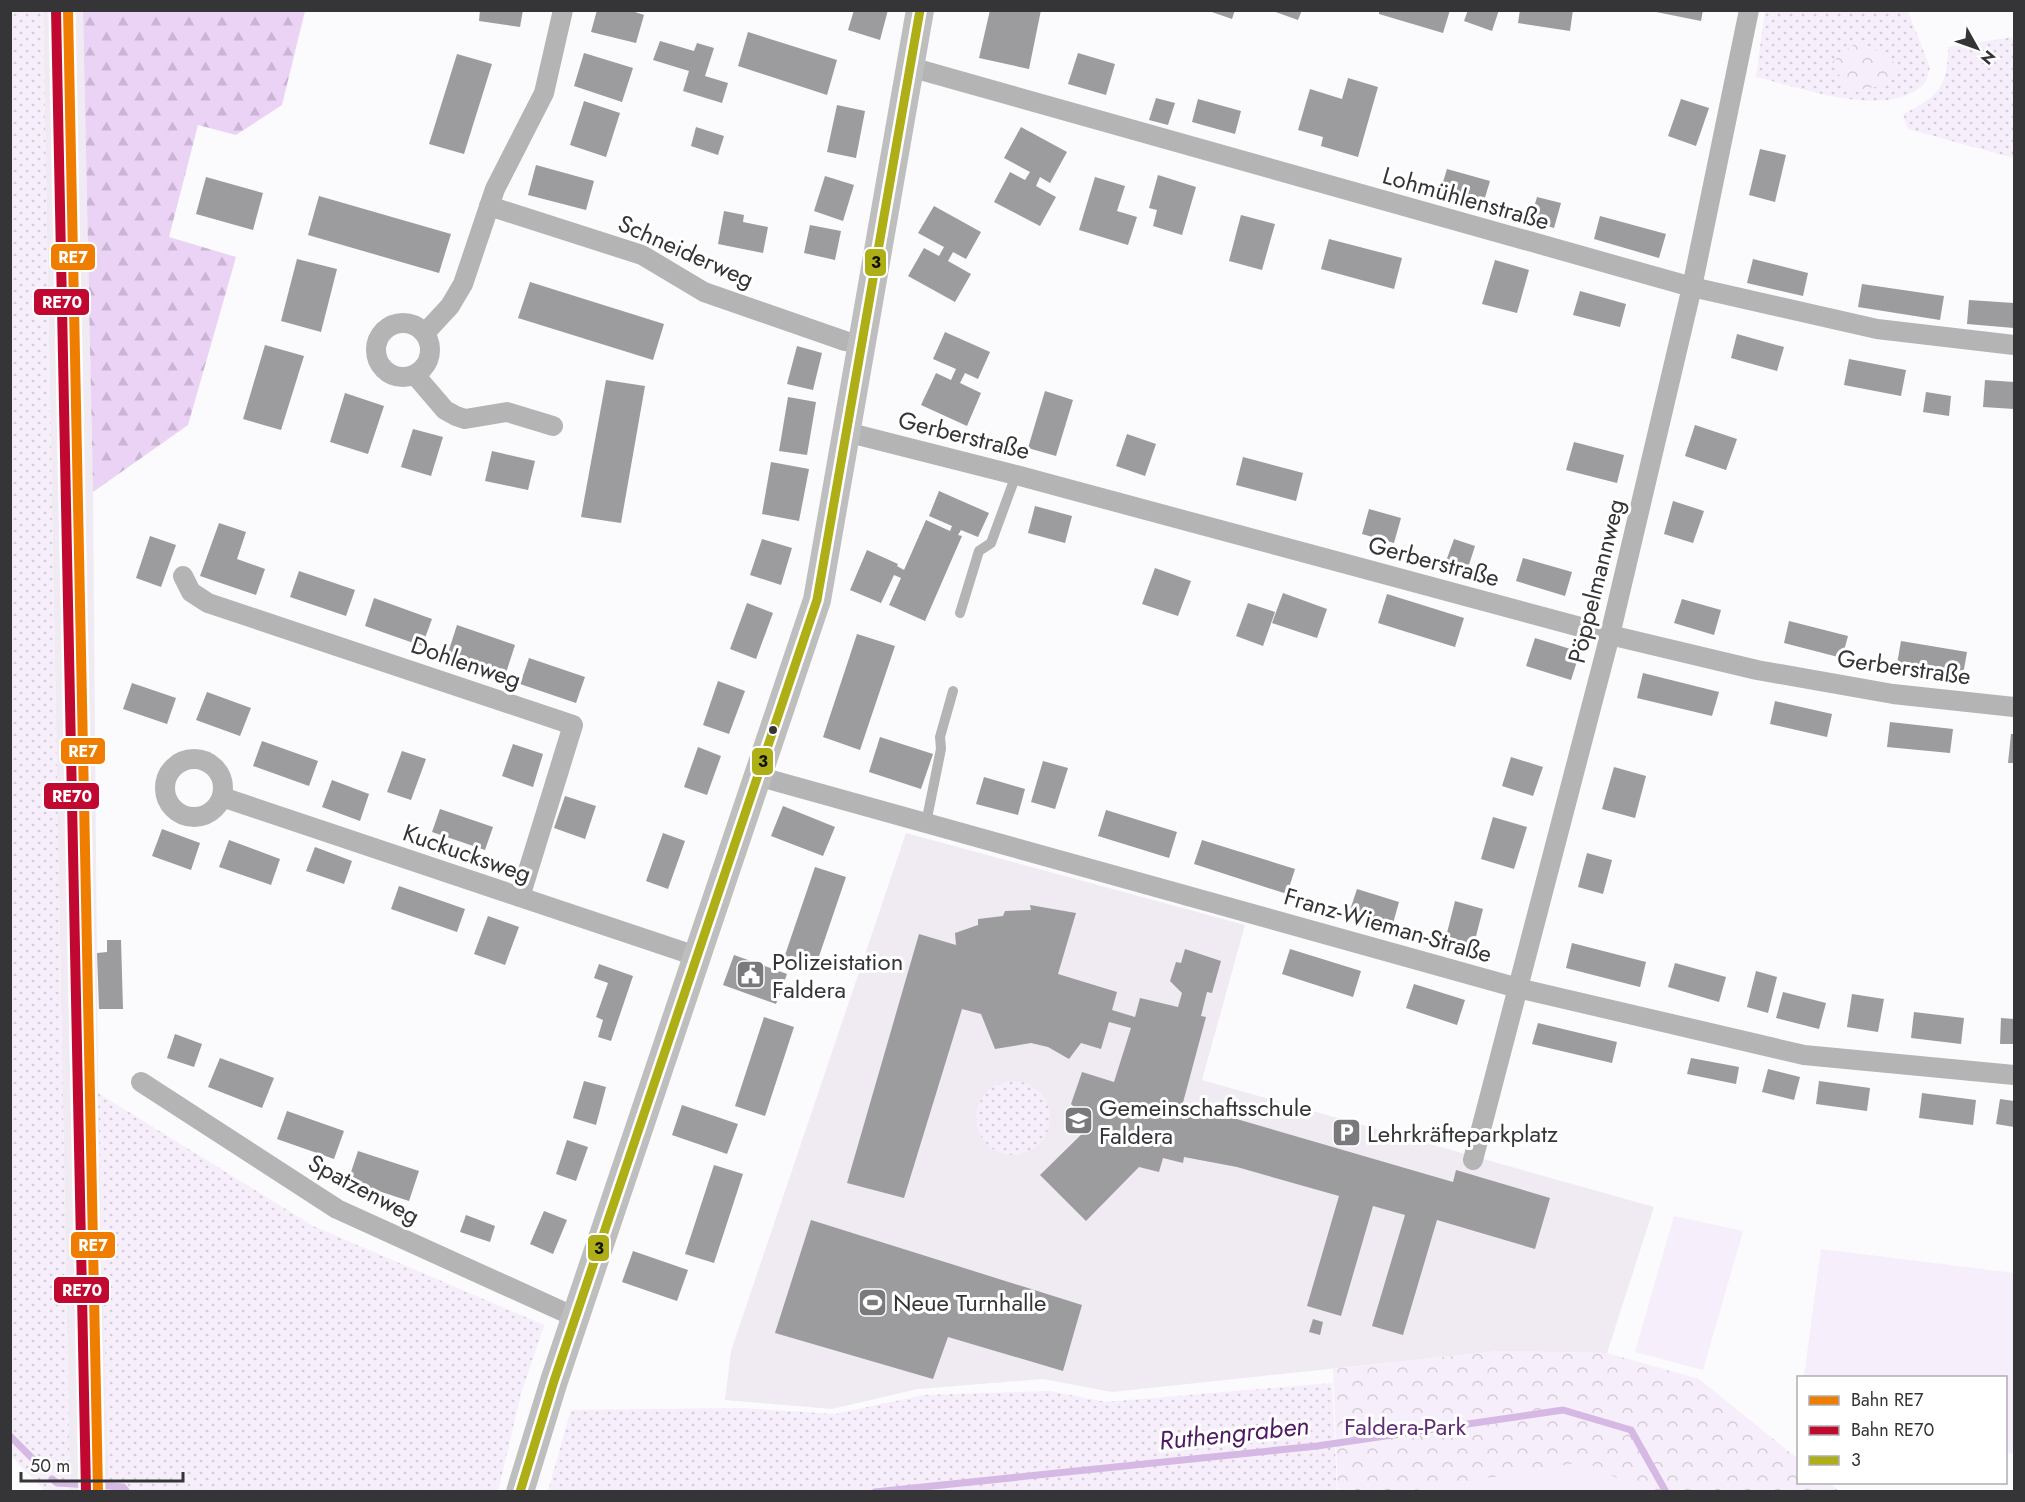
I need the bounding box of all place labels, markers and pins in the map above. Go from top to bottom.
unlabelled marker [767,724,779,736]
place label: Polizeistation Faldera [772,944,903,1007]
public building icon: Polizeistation Faldera [735,959,767,991]
place label: Gemeinschaftsschule Faldera [1099,1090,1312,1153]
school or university icon: Gemeinschaftsschule Faldera [1062,1105,1094,1137]
place label: Lehrkräfteparkplatz [1367,1116,1558,1151]
parking icon: Lehrkräfteparkplatz [1330,1117,1362,1149]
place label: Neue Turnhalle [893,1285,1046,1320]
sports icon: Neue Turnhalle [856,1286,888,1318]

